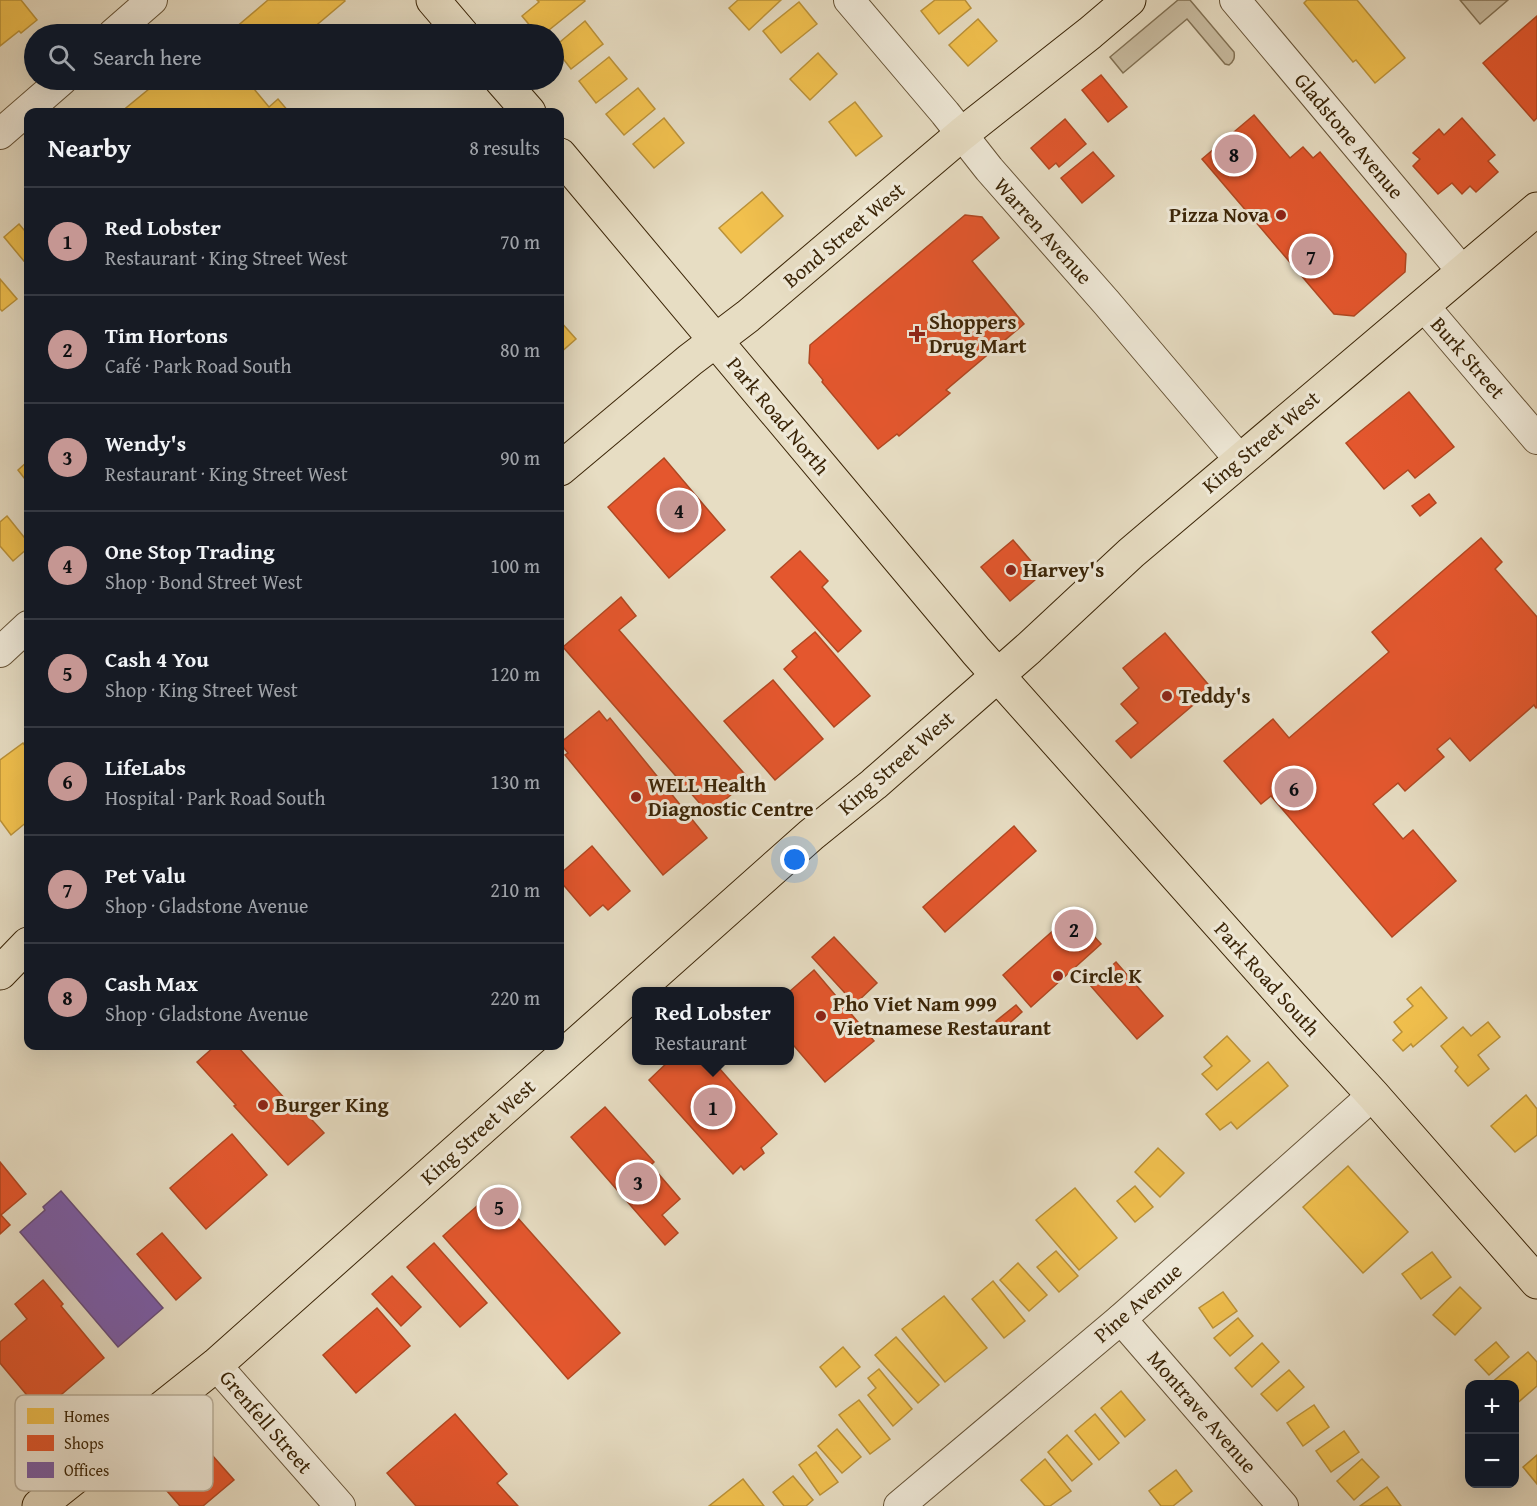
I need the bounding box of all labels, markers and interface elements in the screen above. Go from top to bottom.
search box [24,24,564,90]
icon: search [45,41,78,74]
text: Search here [93,41,202,73]
street label: Gladstone Avenue [1287,66,1412,206]
text: Nearby [48,128,131,167]
pin: 8 [1214,132,1254,176]
text: 8 results [469,133,540,162]
street label: Warren Avenue [987,170,1100,291]
street label: Bond Street West [776,174,912,295]
place label: Pizza Nova [1169,199,1269,230]
marker: Pizza Nova [1274,208,1288,222]
text: Red Lobster [105,211,221,243]
text: 1 [62,227,73,256]
text: 70 m [500,227,540,256]
pin: 7 [1292,234,1330,278]
text: Restaurant · King Street West [105,243,348,272]
place label: Shoppers Drug Mart [929,306,1027,361]
street label: Burk Street [1424,310,1513,406]
text: Tim Hortons [105,319,228,351]
marker: Shoppers Drug Mart [910,327,924,341]
text: 2 [62,335,73,364]
text: 80 m [500,335,540,364]
street label: Park Road North [720,350,837,482]
text: Café · Park Road South [105,351,292,380]
street label: King Street West [1195,383,1327,500]
text: Wendy's [105,427,186,459]
text: 3 [62,443,73,472]
text: 90 m [500,443,540,472]
text: Restaurant · King Street West [105,459,348,488]
pin: 4 [660,488,698,532]
text: One Stop Trading [105,535,275,567]
text: 4 [62,551,73,580]
text: 100 m [490,551,540,580]
place label: Harvey's [1023,554,1104,585]
marker: Harvey's [1004,563,1018,577]
text: Shop · Bond Street West [105,567,303,596]
text: Cash 4 You [105,643,209,675]
text: 5 [62,659,73,688]
text: 120 m [490,659,540,688]
text: Shop · King Street West [105,675,298,704]
place label: Teddy's [1179,680,1251,711]
marker: Teddy's [1160,689,1174,703]
street label: King Street West [831,703,961,822]
text: LifeLabs [105,751,186,783]
pin: 6 [1274,766,1314,810]
text: 6 [62,767,73,796]
text: 130 m [490,767,540,796]
place label: WELL Health Diagnostic Centre [648,769,814,824]
text: Hospital · Park Road South [105,783,325,812]
marker: WELL Health Diagnostic Centre [629,790,643,804]
your location [780,845,809,874]
text: Pet Valu [105,859,186,891]
text: 7 [62,875,73,904]
text: 210 m [490,875,540,904]
text: Shop · Gladstone Avenue [105,891,308,920]
pin: 2 [1054,906,1094,952]
street label: Park Road South [1207,914,1328,1043]
place label: Circle K [1070,960,1143,991]
text: Cash Max [105,967,198,999]
marker: Circle K [1051,969,1065,983]
text: 8 [62,983,73,1012]
text: 220 m [490,983,540,1012]
popup [632,987,794,1065]
place label: Pho Viet Nam 999 Vietnamese Restaurant [833,988,1051,1043]
text: Red Lobster [655,996,771,1028]
text: Shop · Gladstone Avenue [105,999,308,1028]
marker: Pho Viet Nam 999 Vietnamese Restaurant [814,1009,828,1023]
text: Restaurant [655,1028,747,1057]
street label: King Street West [413,1071,543,1192]
pin: 1 [694,1084,732,1130]
place label: Burger King [275,1089,390,1120]
marker: Burger King [256,1098,270,1112]
pin: 3 [618,1160,658,1204]
pin: 5 [480,1184,518,1230]
street label: Pine Avenue [1087,1255,1189,1350]
street label: Montrave Avenue [1140,1343,1265,1480]
street label: Grenfell Street [213,1363,321,1481]
map controls [1465,1380,1519,1488]
button: + [1465,1380,1519,1434]
legend [15,1395,213,1491]
text: Homes [64,1404,110,1428]
text: Shops [64,1431,104,1455]
button: − [1465,1434,1519,1488]
text: Offices [64,1458,109,1482]

